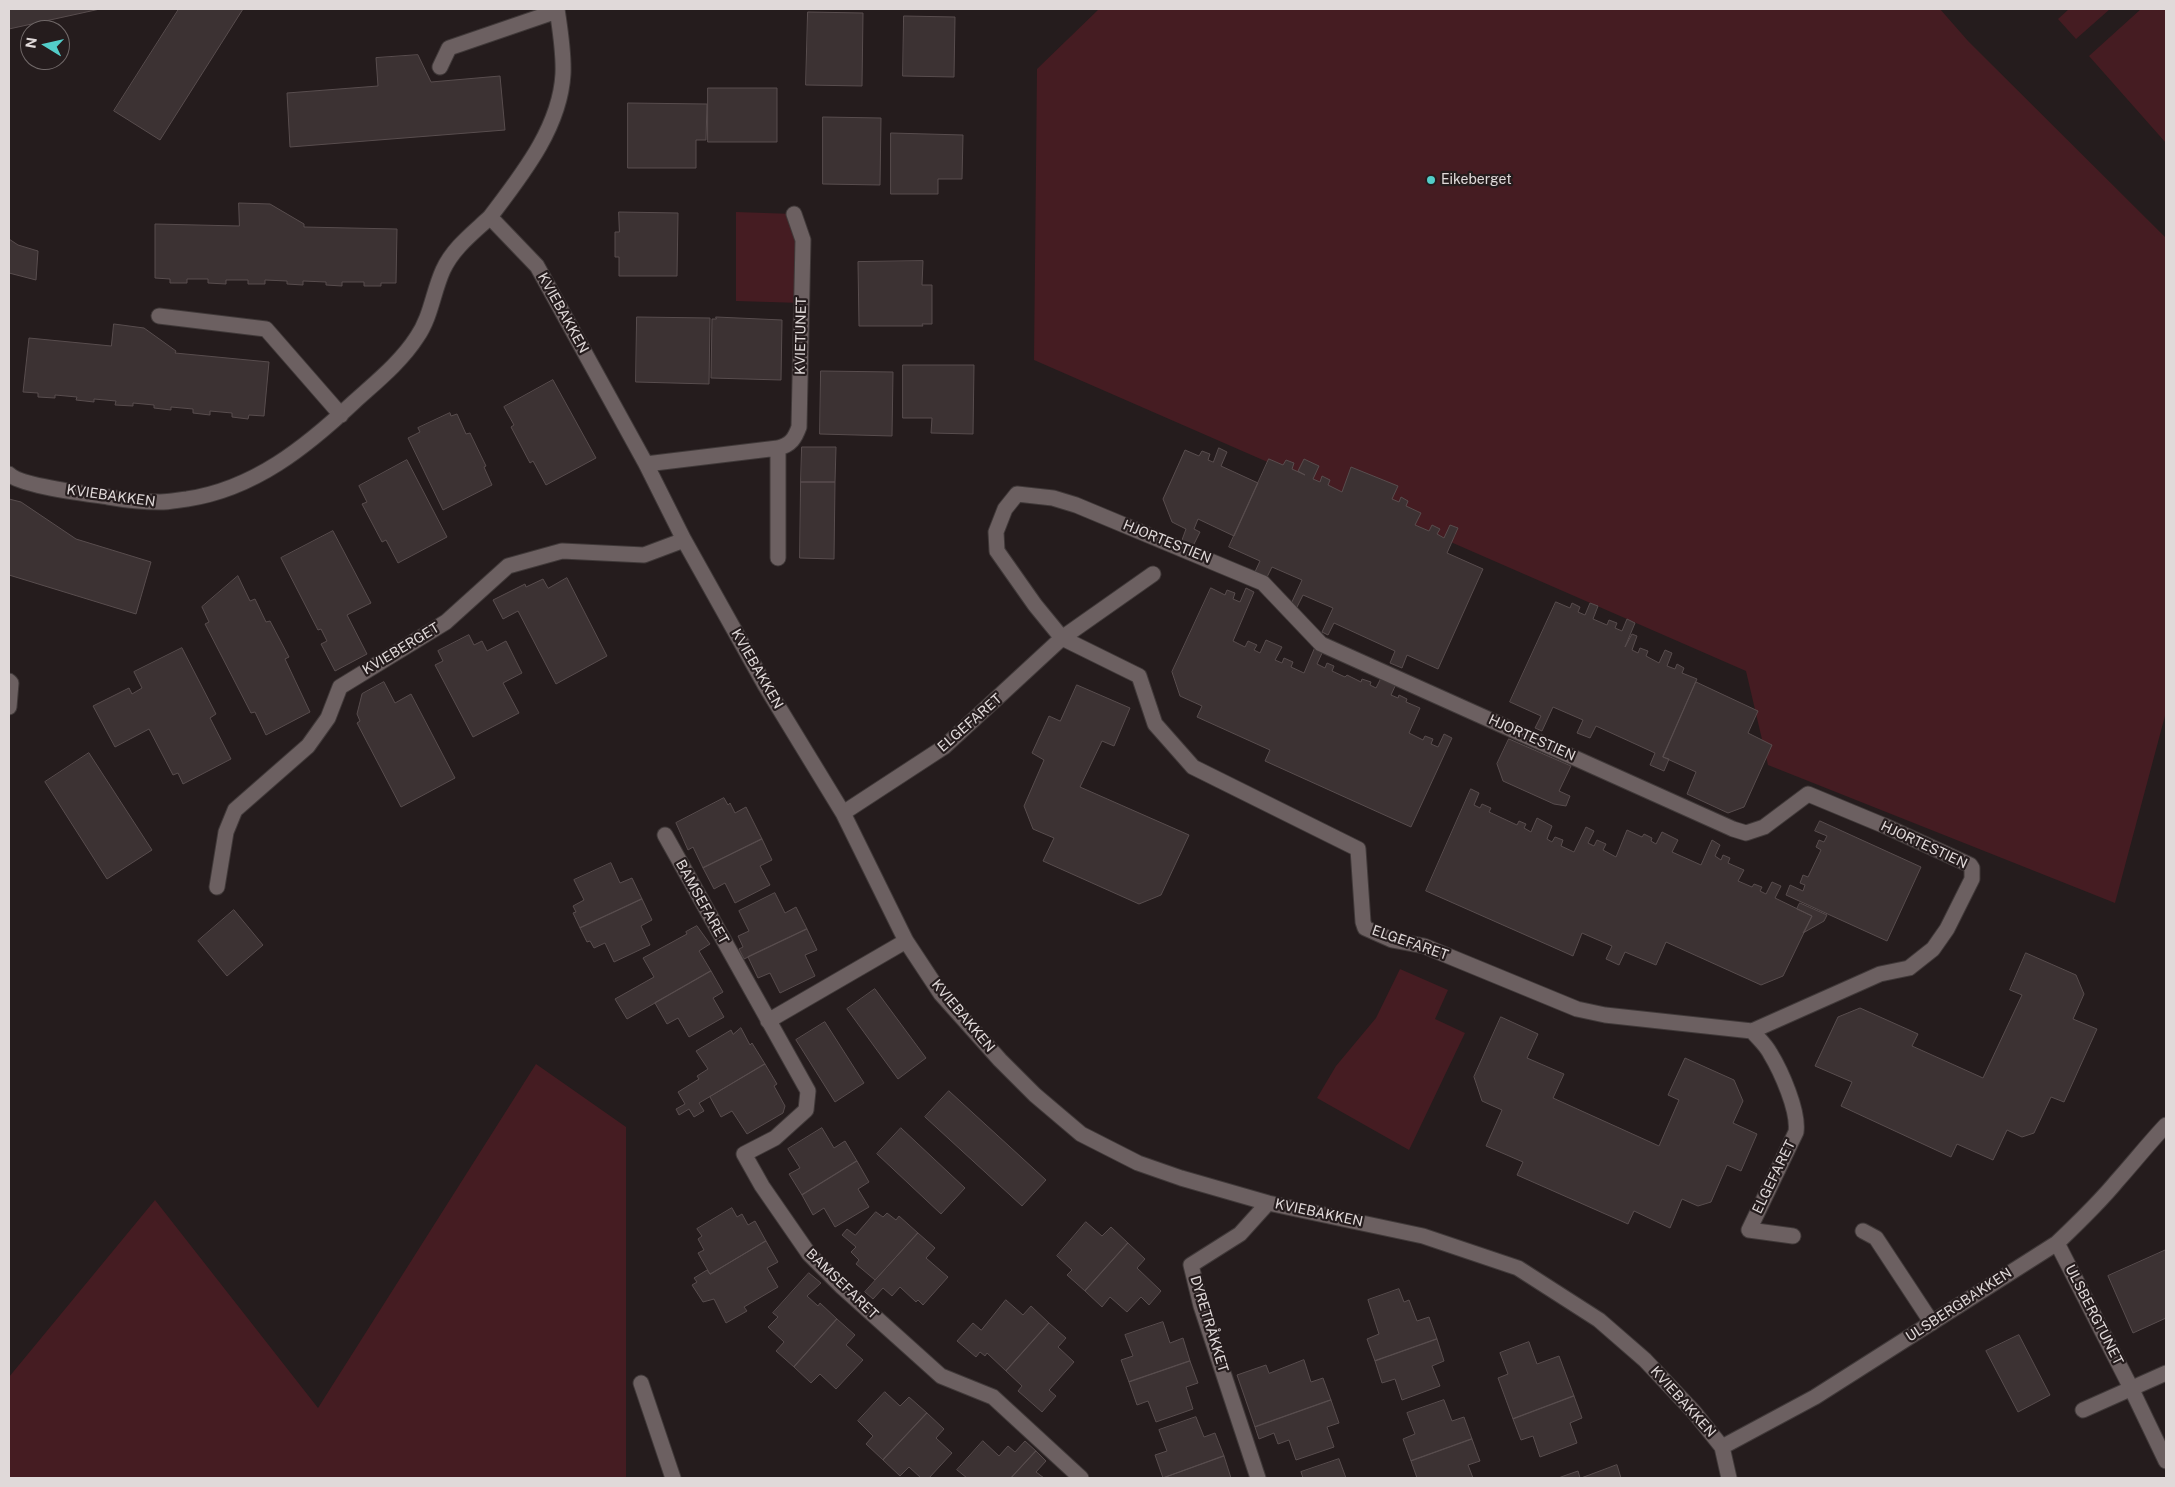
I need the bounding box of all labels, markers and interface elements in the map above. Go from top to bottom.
north arrow [20,20,70,70]
text: N [22,36,40,49]
place label: Eikeberget [1441,172,1512,188]
marker: Eikeberget [1425,174,1437,186]
street label: KVIEBAKKEN [534,270,592,356]
street label: KVIETUNET [792,297,810,375]
street label: KVIEBAKKEN [65,481,157,511]
street label: HJORTESTIEN [1120,517,1214,567]
street label: KVIEBERGET [359,619,443,679]
street label: KVIEBAKKEN [727,626,787,712]
street label: ELGEFARET [934,691,1006,755]
street label: HJORTESTIEN [1486,711,1578,765]
street label: HJORTESTIEN [1878,818,1970,872]
street label: BAMSEFARET [672,857,732,947]
street label: ELGEFARET [1370,922,1450,964]
street label: KVIEBAKKEN [928,976,998,1056]
street label: ELGEFARET [1749,1138,1799,1216]
street label: KVIEBAKKEN [1273,1195,1365,1231]
street label: BAMSEFARET [802,1245,882,1323]
street label: ULSBERGTUNET [2061,1262,2127,1368]
street label: ULSBERGBAKKEN [1903,1264,2015,1346]
street label: DYRETRÅKKET [1186,1274,1232,1374]
street label: KVIEBAKKEN [1647,1363,1719,1441]

